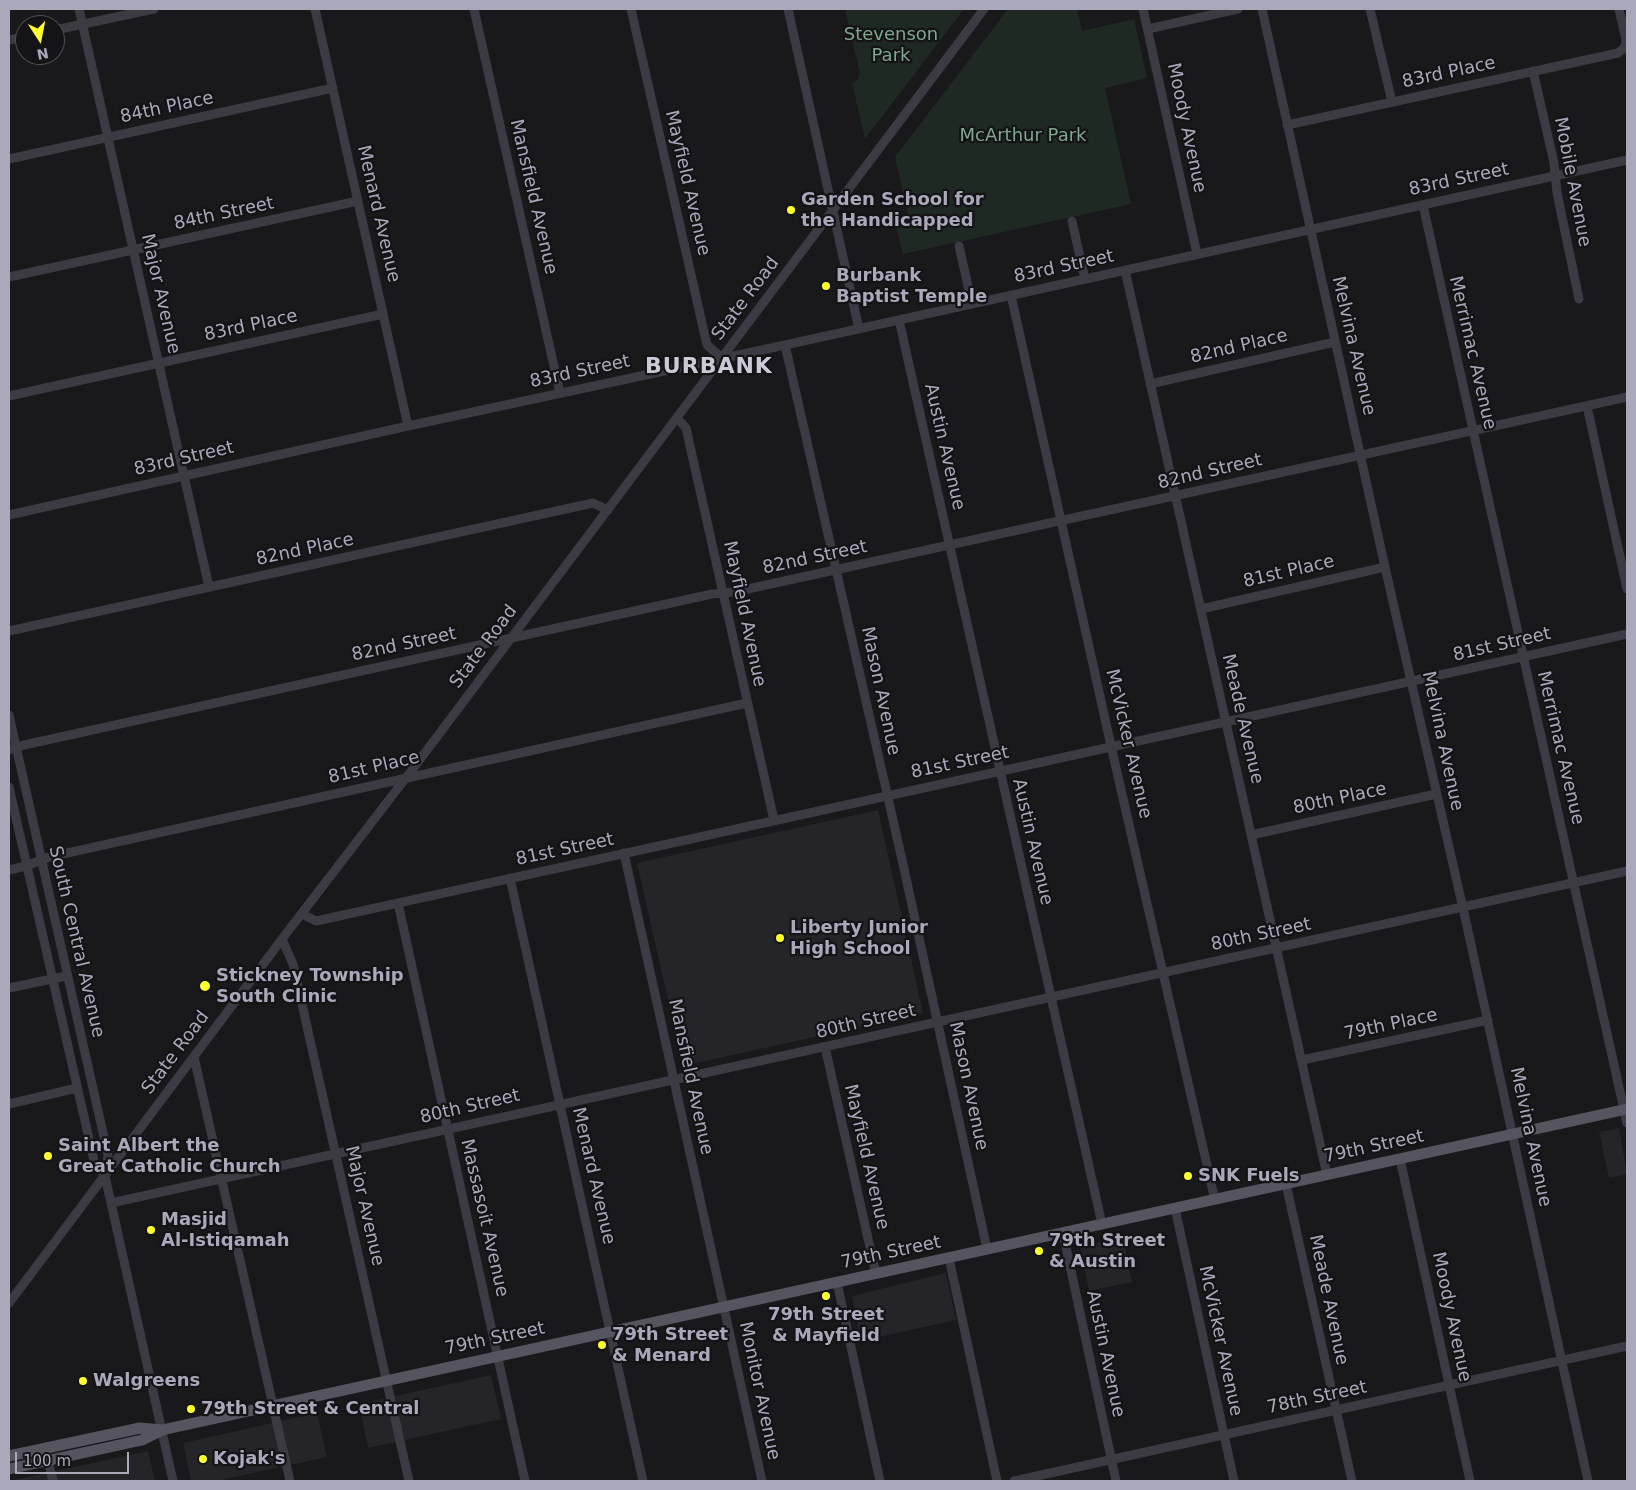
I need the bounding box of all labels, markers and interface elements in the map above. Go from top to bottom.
north arrow [15,15,65,65]
park label: Stevenson Park [844,24,938,66]
text: N [35,45,50,63]
street label: 83rd Place [1400,53,1498,93]
street label: Moody Avenue [1162,61,1210,195]
street label: 84th Place [118,88,216,128]
street label: Mayfield Avenue [660,108,714,258]
street label: Mobile Avenue [1549,115,1595,249]
street label: Mansfield Avenue [505,117,561,277]
park label: McArthur Park [959,125,1087,147]
street label: Menard Avenue [352,143,404,285]
street label: 83rd Street [1407,159,1511,201]
place label: Garden School for the Handicapped [801,189,984,232]
street label: 84th Street [172,193,276,235]
marker: Garden School for the Handicapped [785,204,797,216]
street label: Major Avenue [136,232,184,356]
street label: 83rd Street [1012,246,1116,288]
street label: State Road [708,253,784,345]
place label: Burbank Baptist Temple [836,265,987,308]
street label: Melvina Avenue [1326,274,1380,418]
street label: Merrimac Avenue [1444,274,1500,432]
marker: Burbank Baptist Temple [820,280,832,292]
street label: 83rd Place [202,306,300,346]
street label: 82nd Place [1188,325,1290,369]
street label: 83rd Street [528,351,632,393]
district label: BURBANK [644,354,774,380]
street label: Austin Avenue [919,382,969,512]
street label: 83rd Street [132,437,236,481]
street label: 82nd Street [1156,450,1264,494]
street label: 82nd Place [254,529,356,571]
street label: 82nd Street [761,536,869,580]
street label: Mayfield Avenue [718,539,770,689]
street label: 81st Place [1241,551,1337,593]
street label: State Road [446,601,522,693]
street label: 82nd Street [350,623,458,667]
street label: 81st Street [1451,623,1553,667]
street label: Mason Avenue [856,625,904,757]
street label: Meade Avenue [1217,652,1267,786]
street label: McVicker Avenue [1100,667,1156,821]
street label: Melvina Avenue [1417,669,1467,813]
street label: Merrimac Avenue [1532,669,1588,827]
street label: 81st Street [909,742,1011,784]
street label: 81st Place [326,747,422,789]
street label: Austin Avenue [1007,777,1057,907]
street label: 80th Place [1291,779,1389,819]
street label: 81st Street [514,829,616,871]
street label: South Central Avenue [43,844,109,1040]
street label: 80th Street [1209,914,1313,956]
place label: Liberty Junior High School [790,917,928,960]
marker: Liberty Junior High School [774,932,786,944]
place label: Stickney Township South Clinic [216,965,404,1008]
marker: Stickney Township South Clinic [198,979,212,993]
street label: Mansfield Avenue [663,997,717,1157]
street label: 80th Street [814,1000,918,1044]
street label: 79th Place [1342,1005,1440,1045]
street label: State Road [138,1007,214,1099]
street label: Mason Avenue [944,1020,992,1152]
street label: Melvina Avenue [1505,1065,1555,1209]
street label: Mayfield Avenue [839,1082,893,1232]
street label: 80th Street [418,1085,522,1129]
street label: Menard Avenue [567,1105,619,1247]
street label: 79th Street [1322,1126,1426,1168]
place label: Saint Albert the Great Catholic Church [58,1135,280,1178]
street label: Massasoit Avenue [455,1137,513,1299]
street label: Major Avenue [340,1144,388,1268]
marker: Saint Albert the Great Catholic Church [42,1150,54,1162]
place label: SNK Fuels [1198,1165,1300,1187]
marker: SNK Fuels [1182,1170,1194,1182]
place label: Masjid Al-Istiqamah [161,1209,290,1252]
marker: Masjid Al-Istiqamah [145,1224,157,1236]
place label: 79th Street & Austin [1049,1230,1165,1272]
street label: 79th Street [839,1232,943,1274]
street label: Meade Avenue [1304,1233,1352,1367]
marker: 79th Street & Austin [1033,1245,1045,1257]
street label: Moody Avenue [1427,1250,1475,1384]
street label: McVicker Avenue [1194,1264,1246,1418]
street label: Austin Avenue [1081,1289,1129,1419]
marker: 79th Street & Mayfield [820,1290,832,1302]
place label: 79th Street & Mayfield [768,1304,884,1346]
street label: 79th Street [443,1318,547,1360]
street label: Monitor Avenue [734,1320,784,1462]
place label: 79th Street & Menard [612,1324,728,1366]
marker: 79th Street & Menard [596,1339,608,1351]
place label: Walgreens [93,1370,200,1392]
marker: Walgreens [77,1375,89,1387]
street label: 78th Street [1265,1377,1369,1419]
place label: 79th Street & Central [201,1398,419,1420]
marker: 79th Street & Central [185,1403,197,1415]
scale bar [18,1442,131,1474]
place label: Kojak's [213,1448,286,1470]
text: 100 m [23,1452,71,1470]
marker: Kojak's [197,1453,209,1465]

